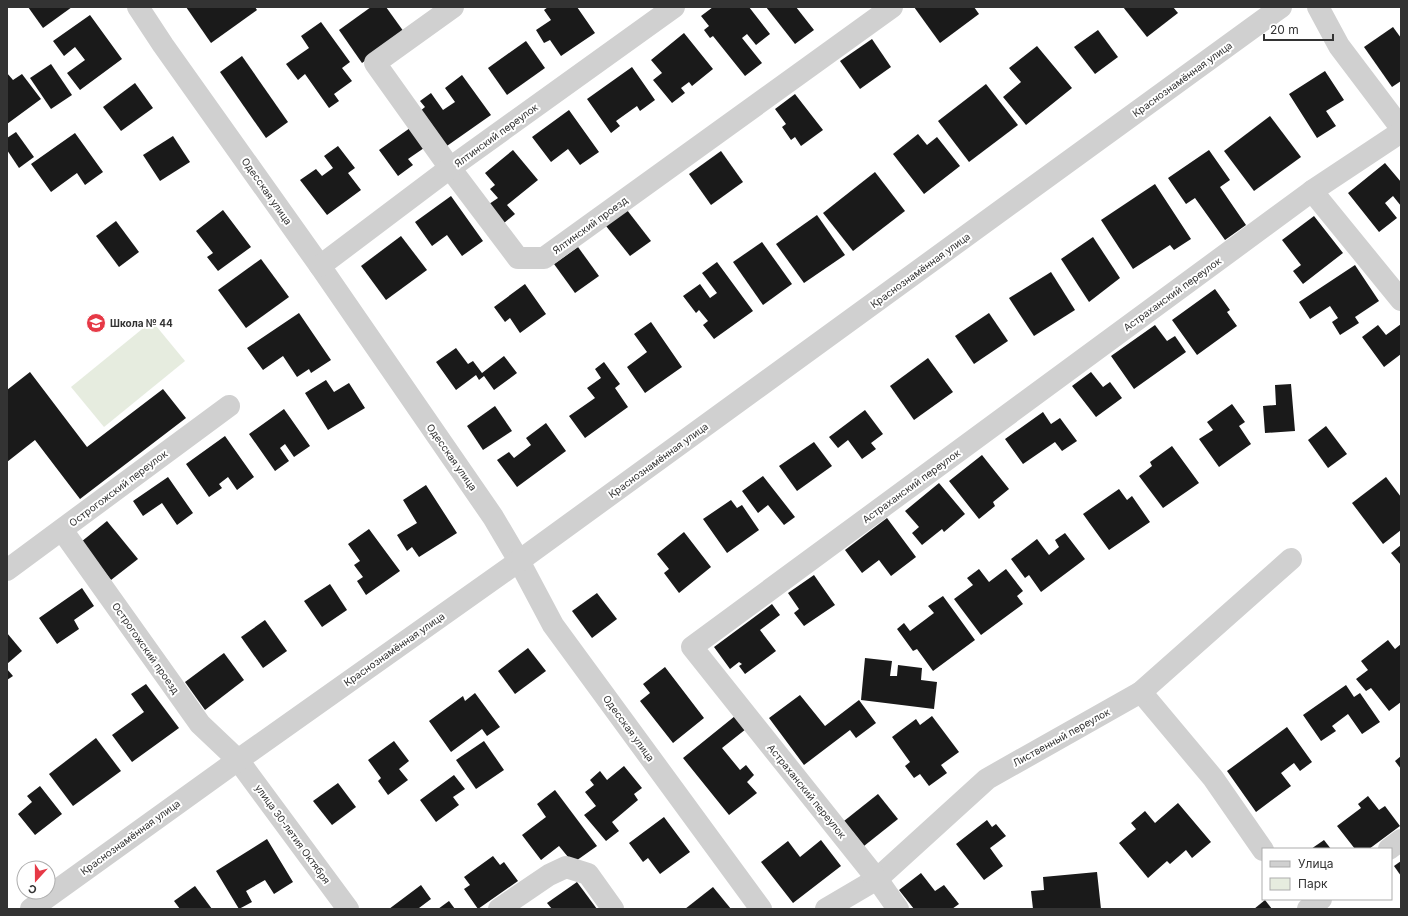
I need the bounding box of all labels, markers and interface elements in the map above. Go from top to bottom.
scale bar [1264,16,1333,42]
text: 20 m [1270,22,1299,37]
street label: Краснознамённая улица [1130,39,1234,119]
street label: Ялтинский переулок [452,100,541,169]
street label: Одесская улица [239,155,295,227]
street label: Ялтинский проезд [550,194,630,256]
street label: Краснознамённая улица [868,230,972,310]
street label: Астраханский переулок [1121,254,1224,333]
school or university icon: Школа № 44 [85,312,107,334]
place label: Школа № 44 [110,317,173,329]
street label: Краснознамённая улица [606,420,710,500]
street label: Одесская улица [424,421,480,493]
street label: Астраханский переулок [860,446,963,525]
street label: Острогожский переулок [67,447,170,529]
street label: Острогожский проезд [110,600,182,696]
street label: Краснознамённая улица [341,610,447,688]
street label: Одесская улица [601,693,657,763]
street label: Лиственный переулок [1010,705,1112,769]
street label: Астраханский переулок [765,741,849,841]
street label: улица 30-летия Октября [253,782,333,886]
street label: Краснознамённая улица [78,797,182,877]
legend [1262,848,1392,900]
text: Улица [1298,856,1333,871]
north arrow [16,860,56,900]
text: Парк [1298,876,1328,891]
text: С [26,881,39,897]

